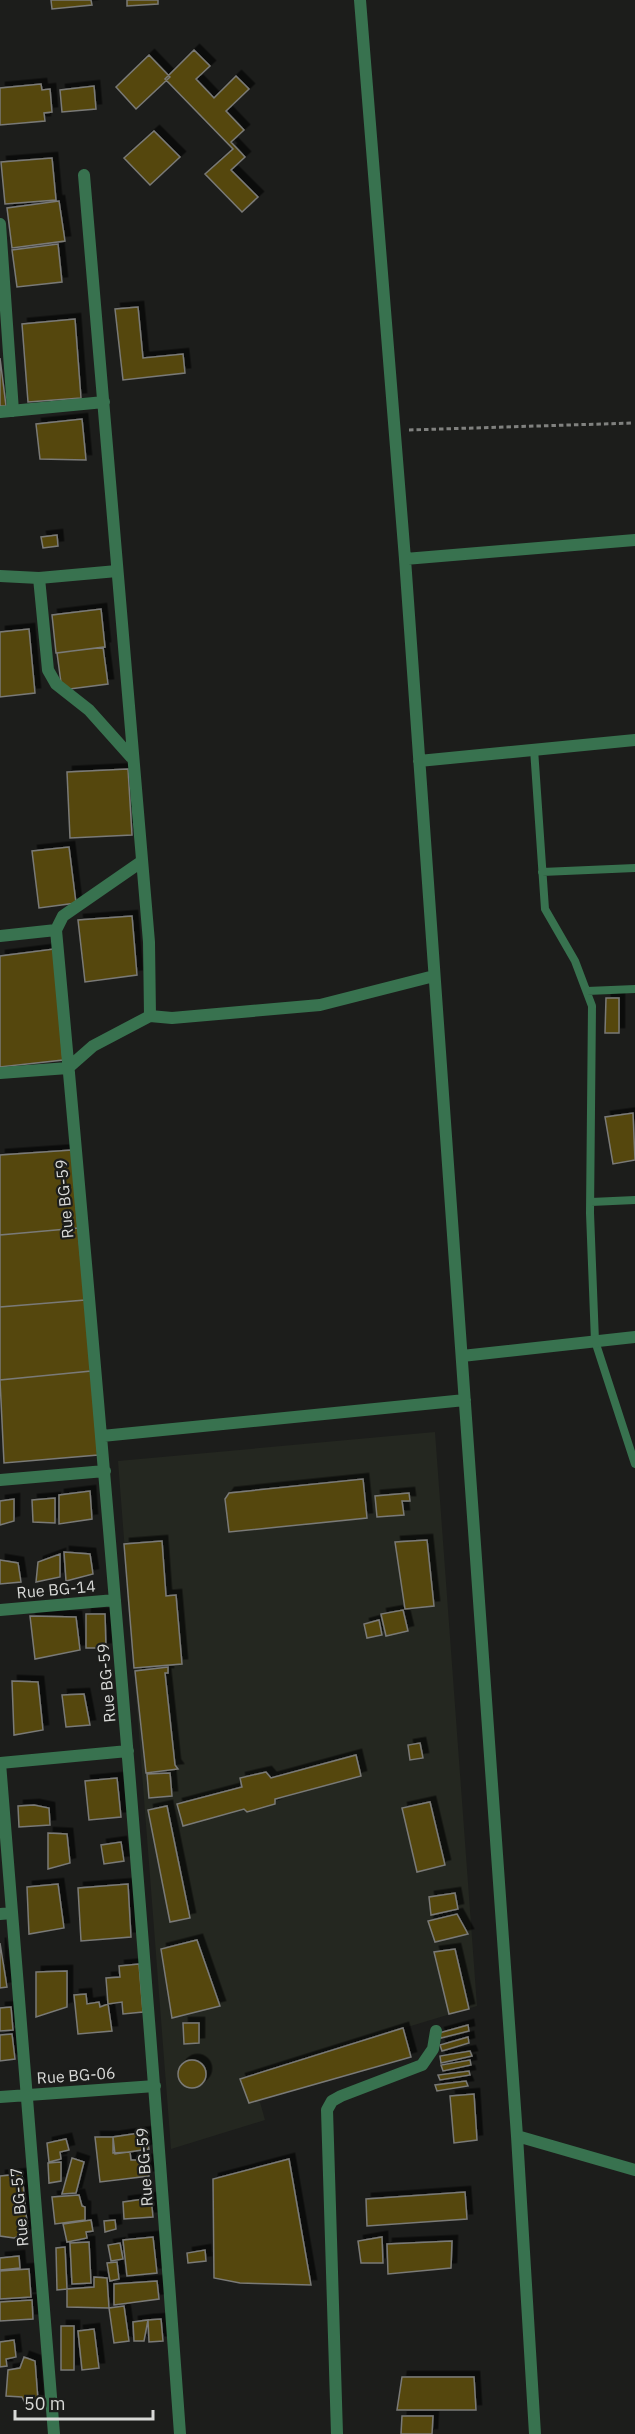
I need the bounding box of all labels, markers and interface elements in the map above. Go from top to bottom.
street label: Rue BG-59 [51,1159,77,1239]
street label: Rue BG-14 [16,1576,96,1602]
street label: Rue BG-59 [93,1643,119,1723]
street label: Rue BG-06 [36,2062,116,2088]
street label: Rue BG-59 [131,2127,157,2207]
street label: Rue BG-57 [6,2167,32,2247]
scale bar [15,2383,153,2421]
text: 50 m [24,2392,66,2415]

